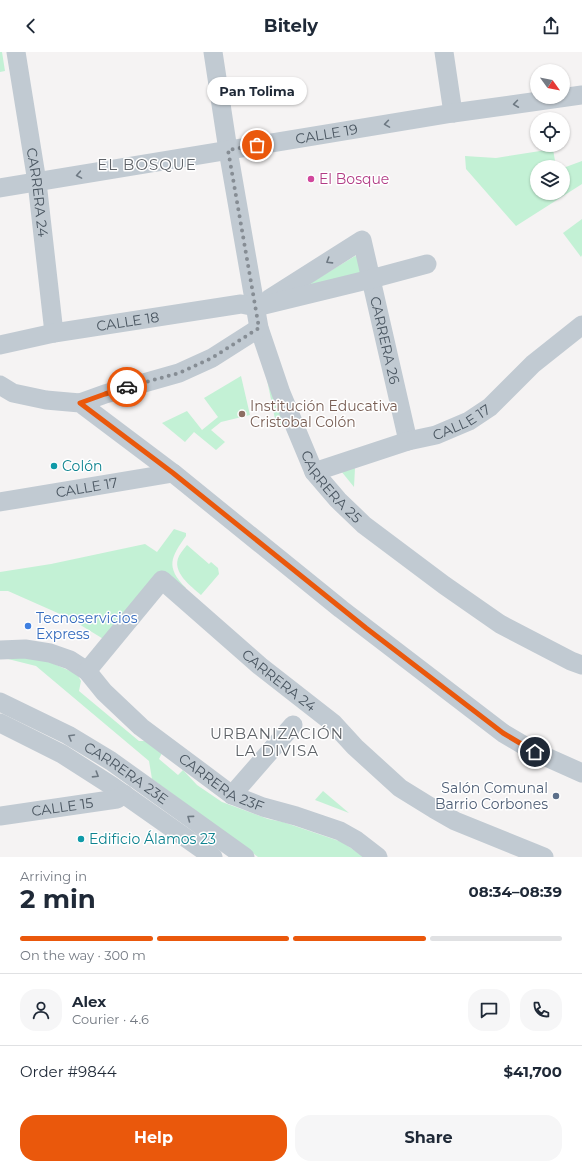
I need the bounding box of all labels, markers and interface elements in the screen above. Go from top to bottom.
icon: back [20,15,42,37]
text: Bitely [264,15,318,37]
icon: share [540,15,562,37]
north arrow [530,64,570,104]
map controls [530,64,570,200]
callout: Pan Tolima [207,77,307,105]
text: Pan Tolima [219,83,295,99]
one-way arrow [513,99,519,108]
button: locate [530,112,570,152]
one-way arrow [384,119,390,127]
street label: CALLE 19 [294,120,359,148]
pin [240,128,274,162]
icon: bag [246,134,268,156]
street label: CARRERA 24 [23,146,52,239]
district label: EL BOSQUE [97,155,197,174]
button: layers [530,160,570,200]
one-way arrow [76,170,83,179]
place label: El Bosque [319,170,389,188]
marker: El Bosque [306,174,316,184]
one-way arrow [326,256,333,263]
street label: CARRERA 26 [366,295,404,386]
street label: CALLE 18 [95,308,161,335]
courier [107,367,147,407]
icon: car [116,376,138,398]
place label: Institución Educativa Cristobal Colón [250,397,398,431]
street label: CALLE 17 [430,400,494,444]
marker: Institución Educativa Cristobal Colón [237,409,247,419]
street label: CARRERA 25 [297,448,366,527]
place label: Colón [62,457,102,475]
marker: Colón [49,461,59,471]
street label: CALLE 17 [54,473,119,502]
place label: Tecnoservicios Express [36,609,138,643]
marker: Tecnoservicios Express [23,621,33,631]
street label: CARRERA 24 [238,645,320,716]
district label: URBANIZACIÓN LA DIVISA [210,724,344,760]
one-way arrow [68,734,75,741]
pin [518,735,552,769]
street label: CARRERA 23E [81,738,172,808]
icon: home [524,741,546,763]
street label: CARRERA 23F [175,749,267,816]
one-way arrow [92,771,99,778]
place label: Salón Comunal Barrio Corbones [435,779,548,813]
marker: Salón Comunal Barrio Corbones [551,791,561,801]
street label: CALLE 15 [30,794,95,820]
one-way arrow [188,816,195,823]
place label: Edificio Álamos 23 [89,830,216,848]
marker: Edificio Álamos 23 [76,834,86,844]
text: Arriving in [20,868,87,884]
text: 08:34–08:39 [469,882,562,901]
text: 2 min [20,883,96,915]
text: On the way · 300 m [20,947,146,963]
button: person [20,989,62,1031]
button: chat [468,989,510,1031]
button: phone [520,989,562,1031]
text: Alex [72,992,106,1011]
text: Courier · 4.6 [72,1011,149,1027]
text: Order #9844 [20,1062,117,1081]
text: $41,700 [503,1062,562,1081]
button: Help [20,1115,287,1161]
button: Share [295,1115,562,1161]

